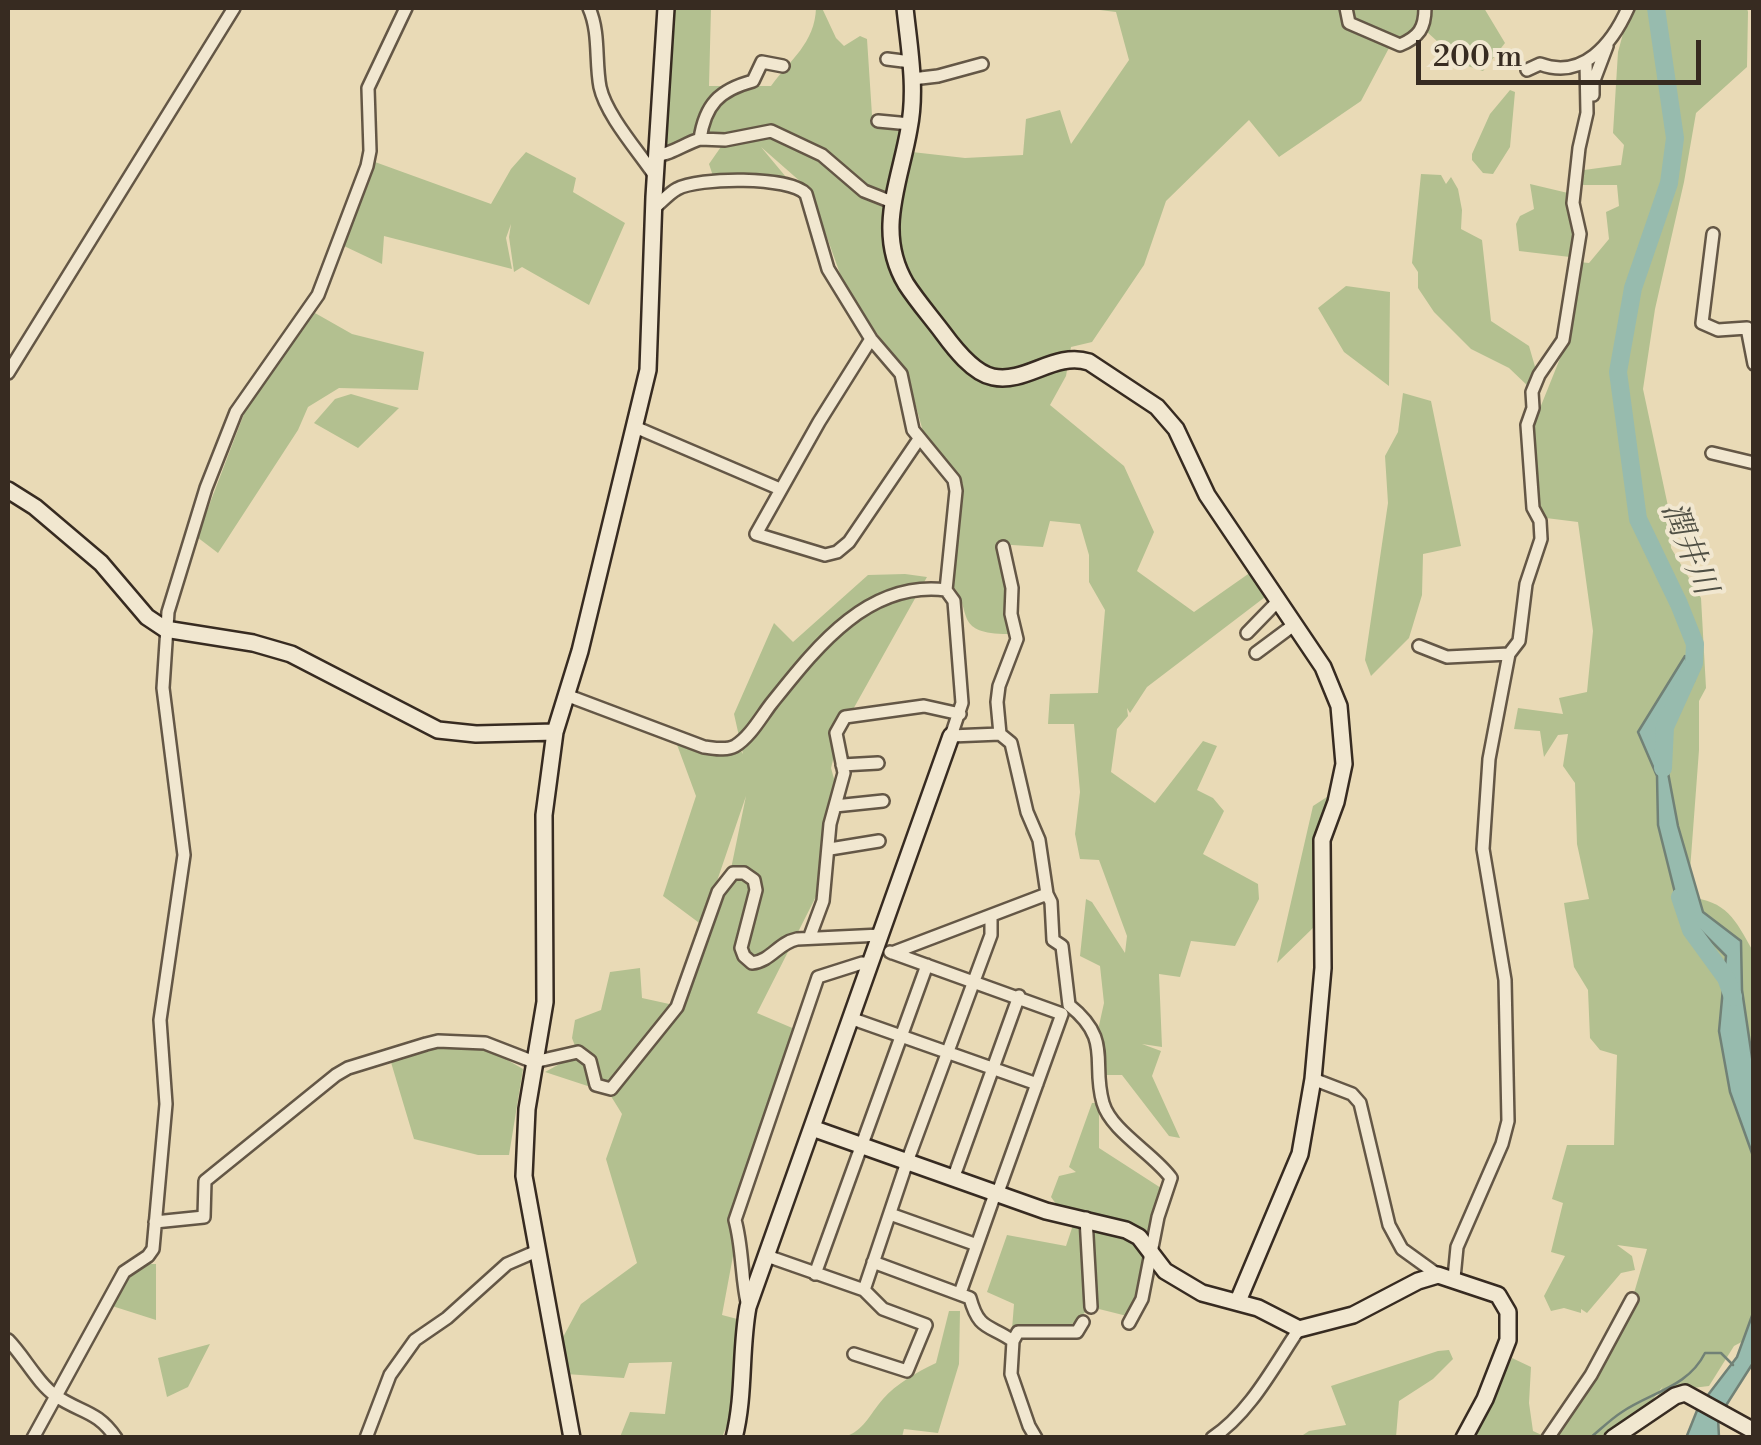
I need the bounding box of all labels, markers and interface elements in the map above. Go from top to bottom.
scale bar [1421,20,1706,82]
text: 200 m [1433,38,1522,76]
water label: 潤井川 [1651,497,1723,601]

